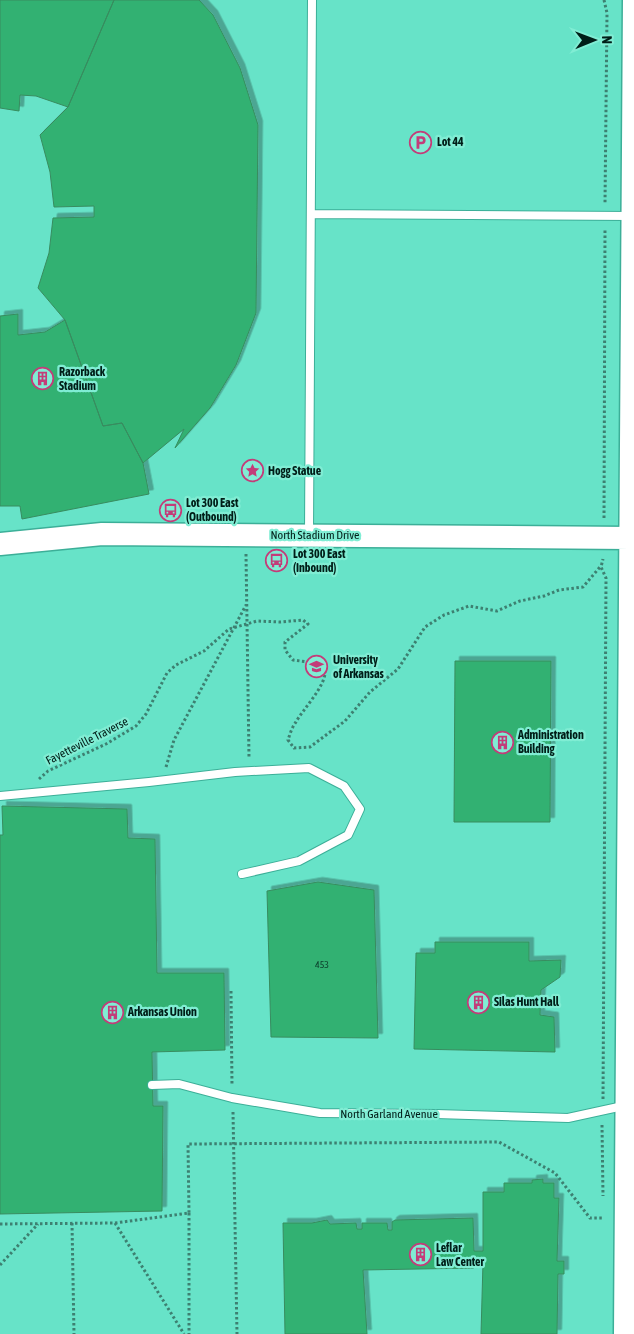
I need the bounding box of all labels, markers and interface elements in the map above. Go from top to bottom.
north arrow [569,15,619,65]
text: N [599,36,615,44]
parking icon: Lot 44 [409,130,433,154]
place label: Lot 44 [437,135,464,149]
place label: Razorback Stadium [59,365,106,393]
building icon: Razorback Stadium [31,367,55,391]
place icon: Hogg Statue [240,459,264,483]
place label: Hogg Statue [268,464,322,478]
place label: Lot 300 East (Outbound) [186,496,239,524]
bus stop icon: Lot 300 East (Outbound) [158,498,182,522]
street label: North Stadium Drive [271,528,359,542]
place label: Lot 300 East (Inbound) [293,547,346,575]
bus stop icon: Lot 300 East (Inbound) [265,549,289,573]
place label: University of Arkansas [333,653,385,681]
school or university icon: University of Arkansas [305,655,329,679]
street label: Fayetteville Traverse [43,714,131,768]
place label: Administration Building [517,728,584,756]
building icon: Administration Building [490,730,514,754]
house number: 453 [315,959,329,970]
building icon: Silas Hunt Hall [466,990,490,1014]
place label: Silas Hunt Hall [494,995,560,1009]
building icon: Arkansas Union [100,1000,124,1024]
place label: Arkansas Union [127,1005,197,1019]
street label: North Garland Avenue [340,1107,438,1121]
place label: Leflar Law Center [436,1241,484,1269]
building icon: Leflar Law Center [408,1243,432,1267]

